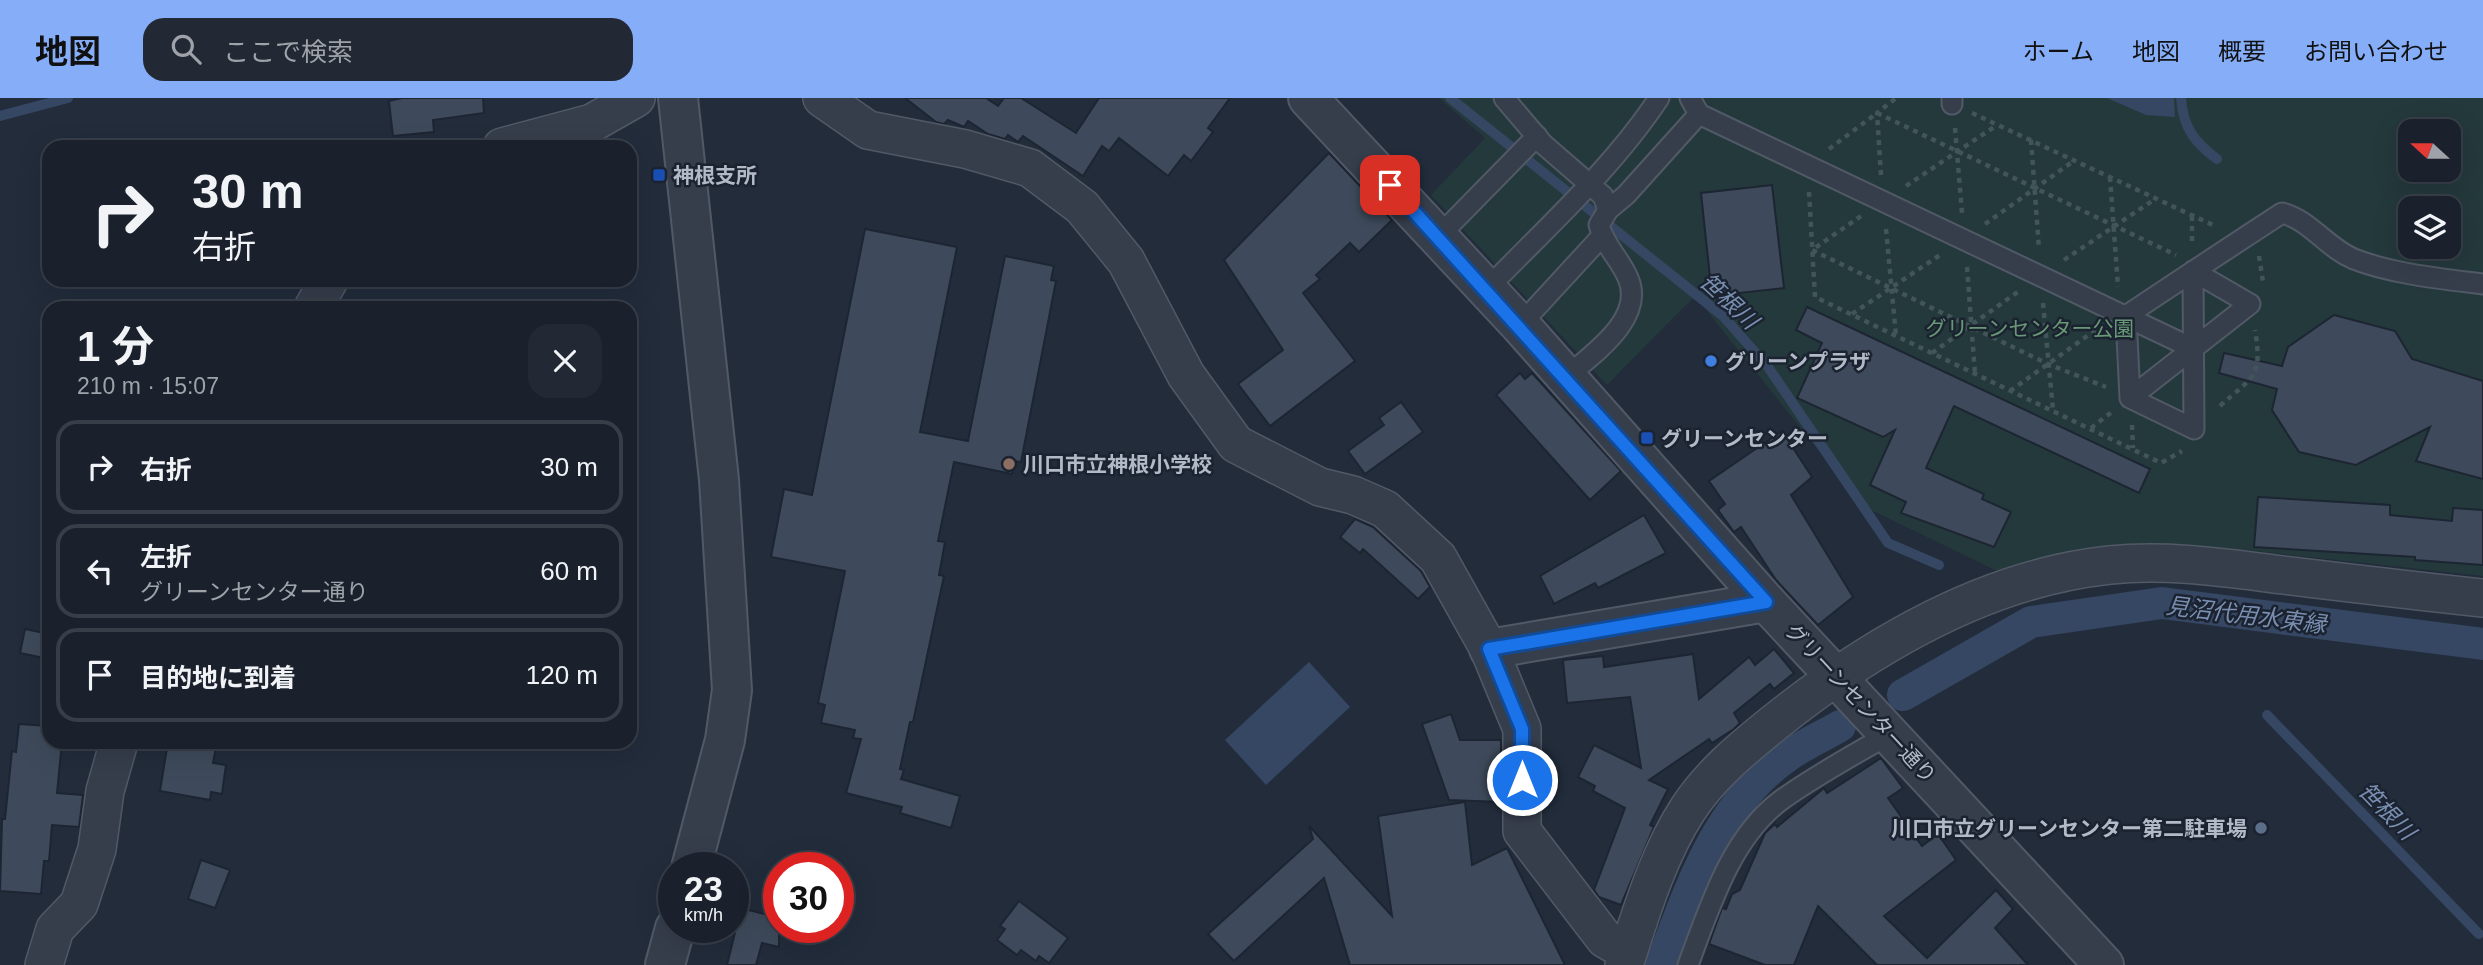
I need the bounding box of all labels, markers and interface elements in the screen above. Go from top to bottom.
search box [143,18,633,81]
icon: search [167,30,205,68]
text: 地図 [35,33,101,70]
text: ここで検索 [223,37,353,67]
text: ホーム [2023,38,2094,65]
text: 地図 [2132,38,2180,65]
text: 概要 [2218,38,2266,65]
text: お問い合わせ [2304,38,2448,65]
north arrow [2398,119,2460,182]
map controls [2398,119,2461,259]
pin [1360,155,1420,215]
text: 30 m [192,164,304,218]
place label: 神根支所 [673,164,757,187]
icon: arrive [1371,166,1409,204]
marker: 神根支所 [651,167,667,183]
icon: right [77,168,168,259]
button: layers [2398,196,2461,259]
text: 右折 [192,229,256,265]
water label: 笹根川 [1695,268,1765,336]
park label: グリーンセンター公園 [1926,317,2134,340]
text: 1 分 [77,323,154,370]
button: close [528,324,602,398]
place label: グリーンプラザ [1725,350,1870,373]
marker: グリーンプラザ [1703,353,1719,369]
text: 210 m · 15:07 [77,373,219,399]
place label: グリーンセンター [1661,427,1828,450]
marker: グリーンセンター [1639,430,1655,446]
icon: right [81,448,119,486]
text: 30 m [540,452,598,482]
place label: 川口市立神根小学校 [1023,453,1212,476]
text: 右折 [140,455,192,485]
marker: 川口市立神根小学校 [1001,456,1017,472]
text: 左折 [140,542,192,572]
icon: left [81,552,119,590]
text: 60 m [540,556,598,586]
text: グリーンセンター通り [140,579,369,605]
water label: 見沼代用水東縁 [2165,592,2330,638]
street label: グリーンセンター通り [1781,619,1941,787]
icon: arrive [81,656,119,694]
text: 120 m [526,660,598,690]
text: 目的地に到着 [140,663,296,693]
position arrow [1485,743,1559,817]
water label: 笹根川 [2354,777,2422,847]
place label: 川口市立グリーンセンター第二駐車場 [1891,817,2247,840]
marker: 川口市立グリーンセンター第二駐車場 [2253,820,2269,836]
speed limit sign: 30 [763,852,854,943]
text: 23 [684,869,723,908]
text: km/h [684,905,723,925]

